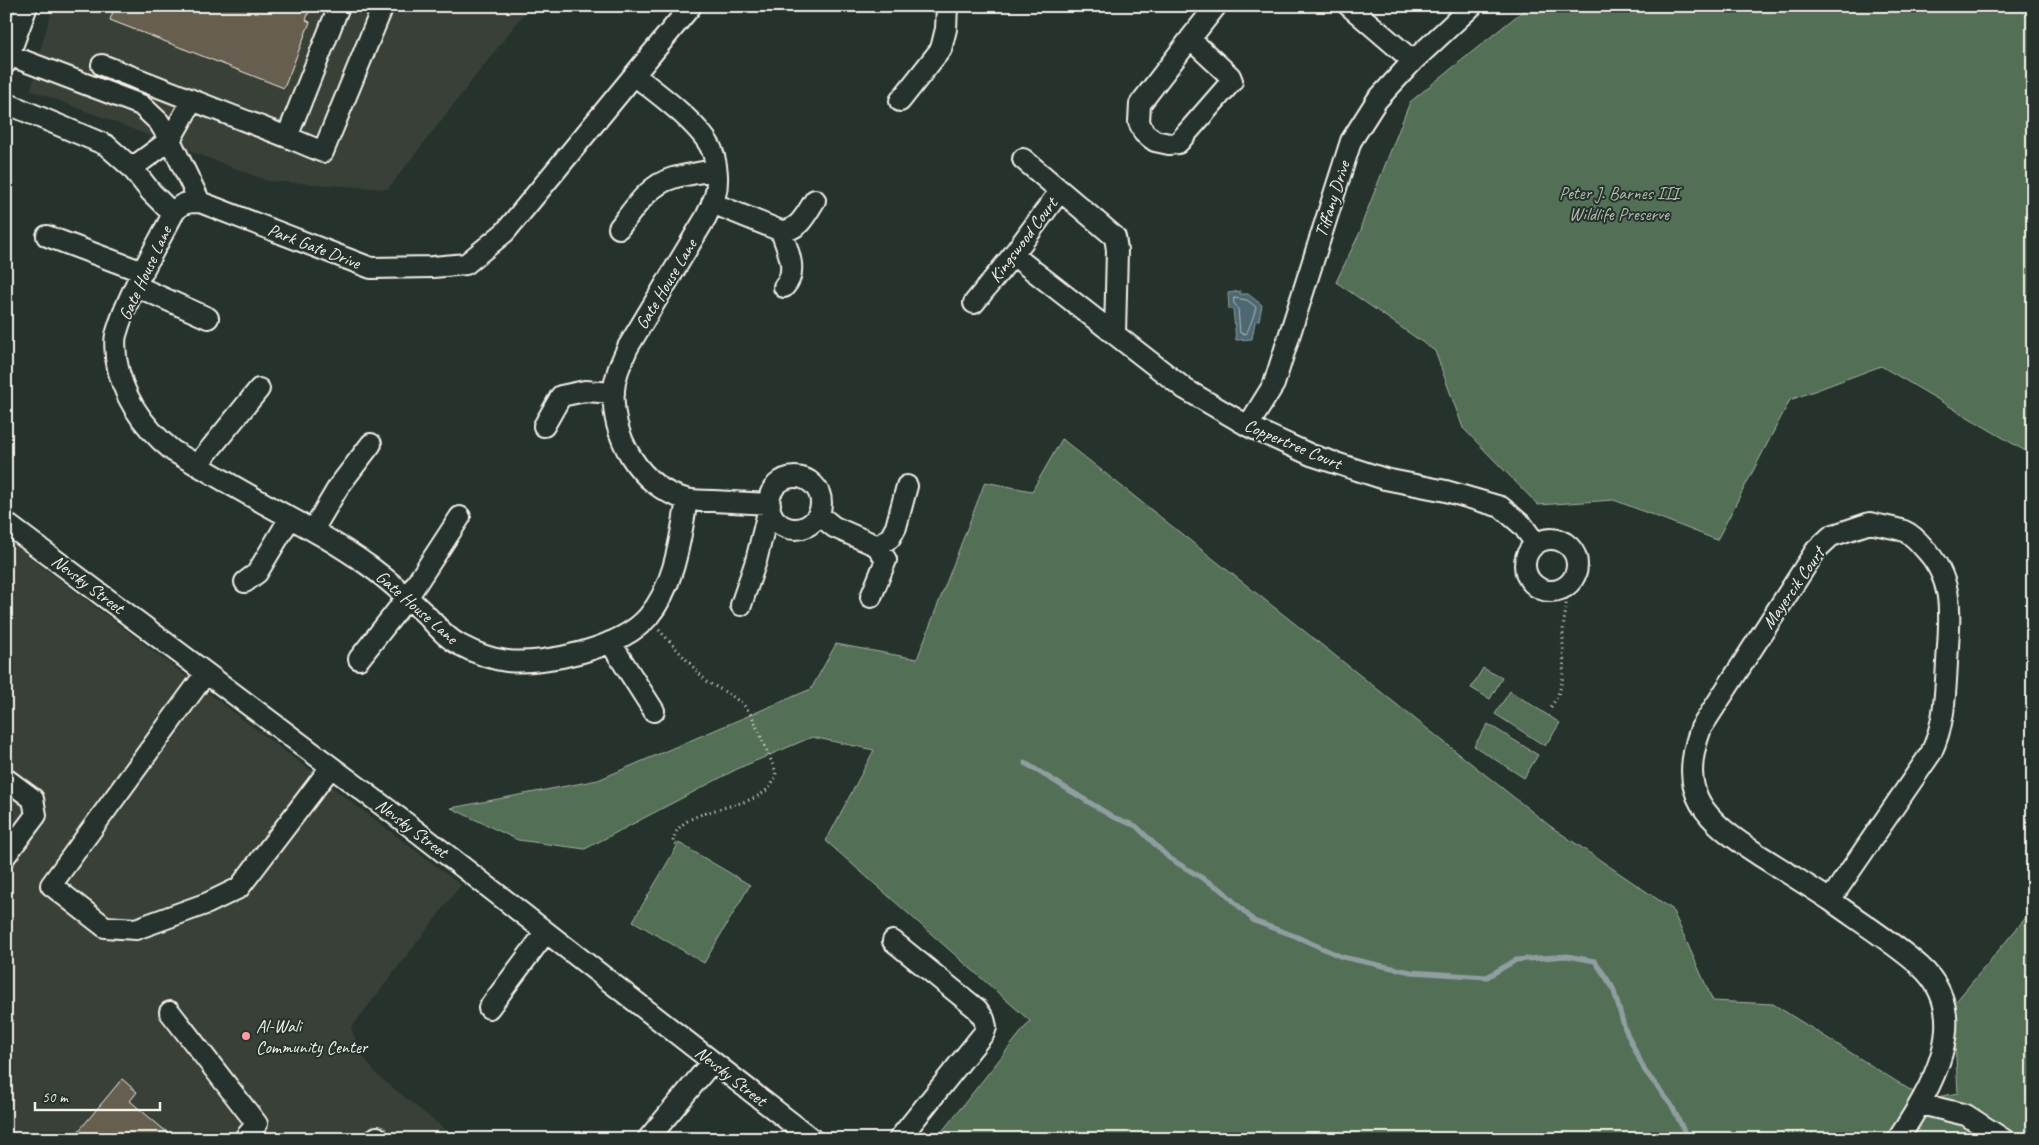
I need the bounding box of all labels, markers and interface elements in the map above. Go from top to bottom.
street label: Tiffany Drive [1309,157,1355,240]
park label: Peter J. Barnes III Wildlife Preserve [1559,182,1683,225]
street label: Kingswood Court [984,192,1063,287]
street label: Park Gate Drive [265,218,364,274]
street label: Gate House Lane [114,221,177,324]
street label: Gate House Lane [630,234,702,333]
street label: Coppertree Court [1241,414,1347,475]
street label: Mayercik Court [1757,541,1831,633]
street label: Nevsky Street [48,550,130,620]
street label: Gate House Lane [372,565,463,649]
street label: Nevsky Street [372,794,454,864]
place label: Al-Wali Community Center [256,1015,369,1058]
marker: Al-Wali Community Center [240,1030,252,1042]
street label: Nevsky Street [691,1041,773,1112]
scale bar [35,1080,160,1112]
text: 50 m [42,1088,69,1107]

